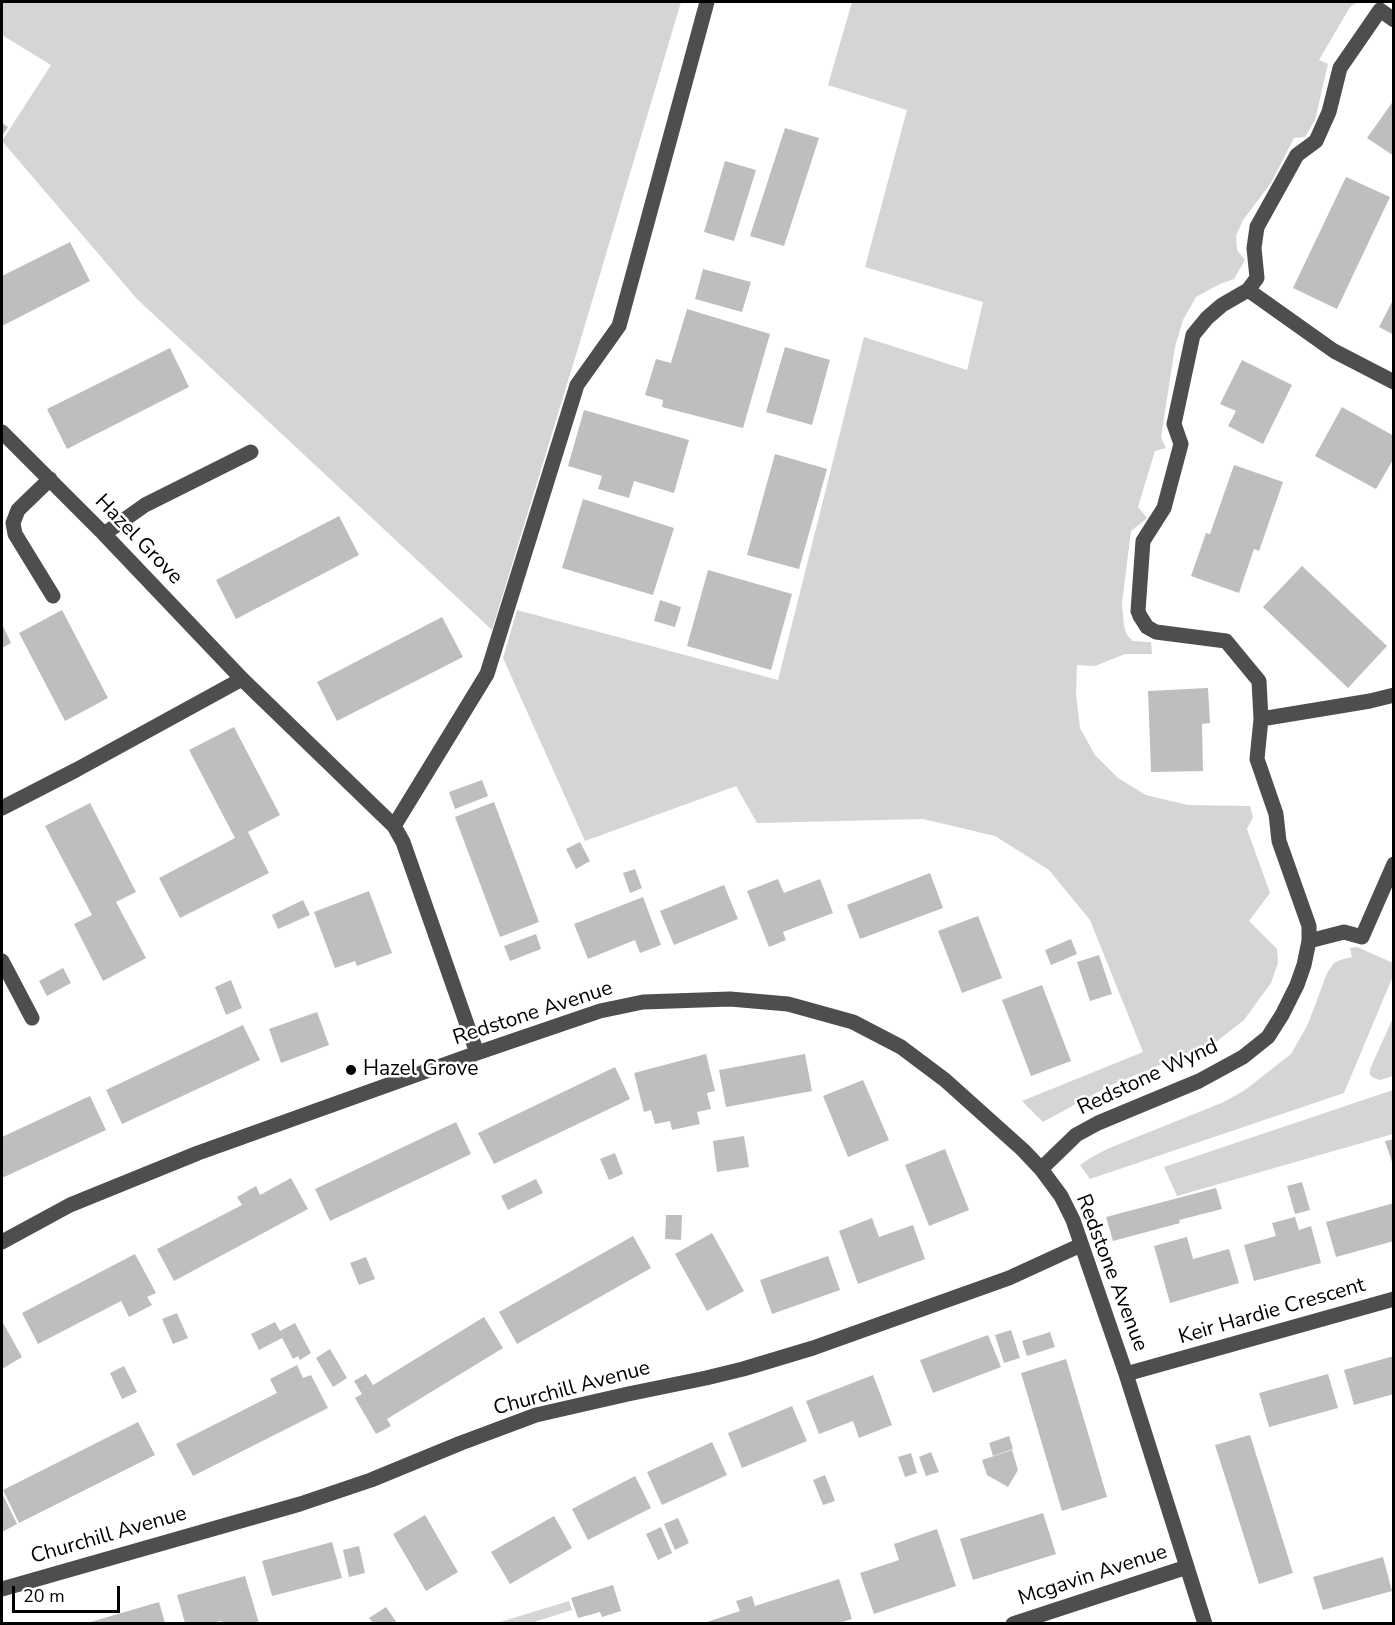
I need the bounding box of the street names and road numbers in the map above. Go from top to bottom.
street label: Hazel Grove [89,490,187,590]
street label: Redstone Avenue [450,976,616,1052]
street label: Redstone Wynd [1074,1034,1222,1122]
street label: Redstone Avenue [1069,1191,1153,1355]
street label: Keir Hardie Crescent [1176,1273,1368,1351]
street label: Churchill Avenue [491,1356,653,1422]
street label: Churchill Avenue [28,1502,190,1570]
street label: Mcgavin Avenue [1015,1540,1171,1612]

